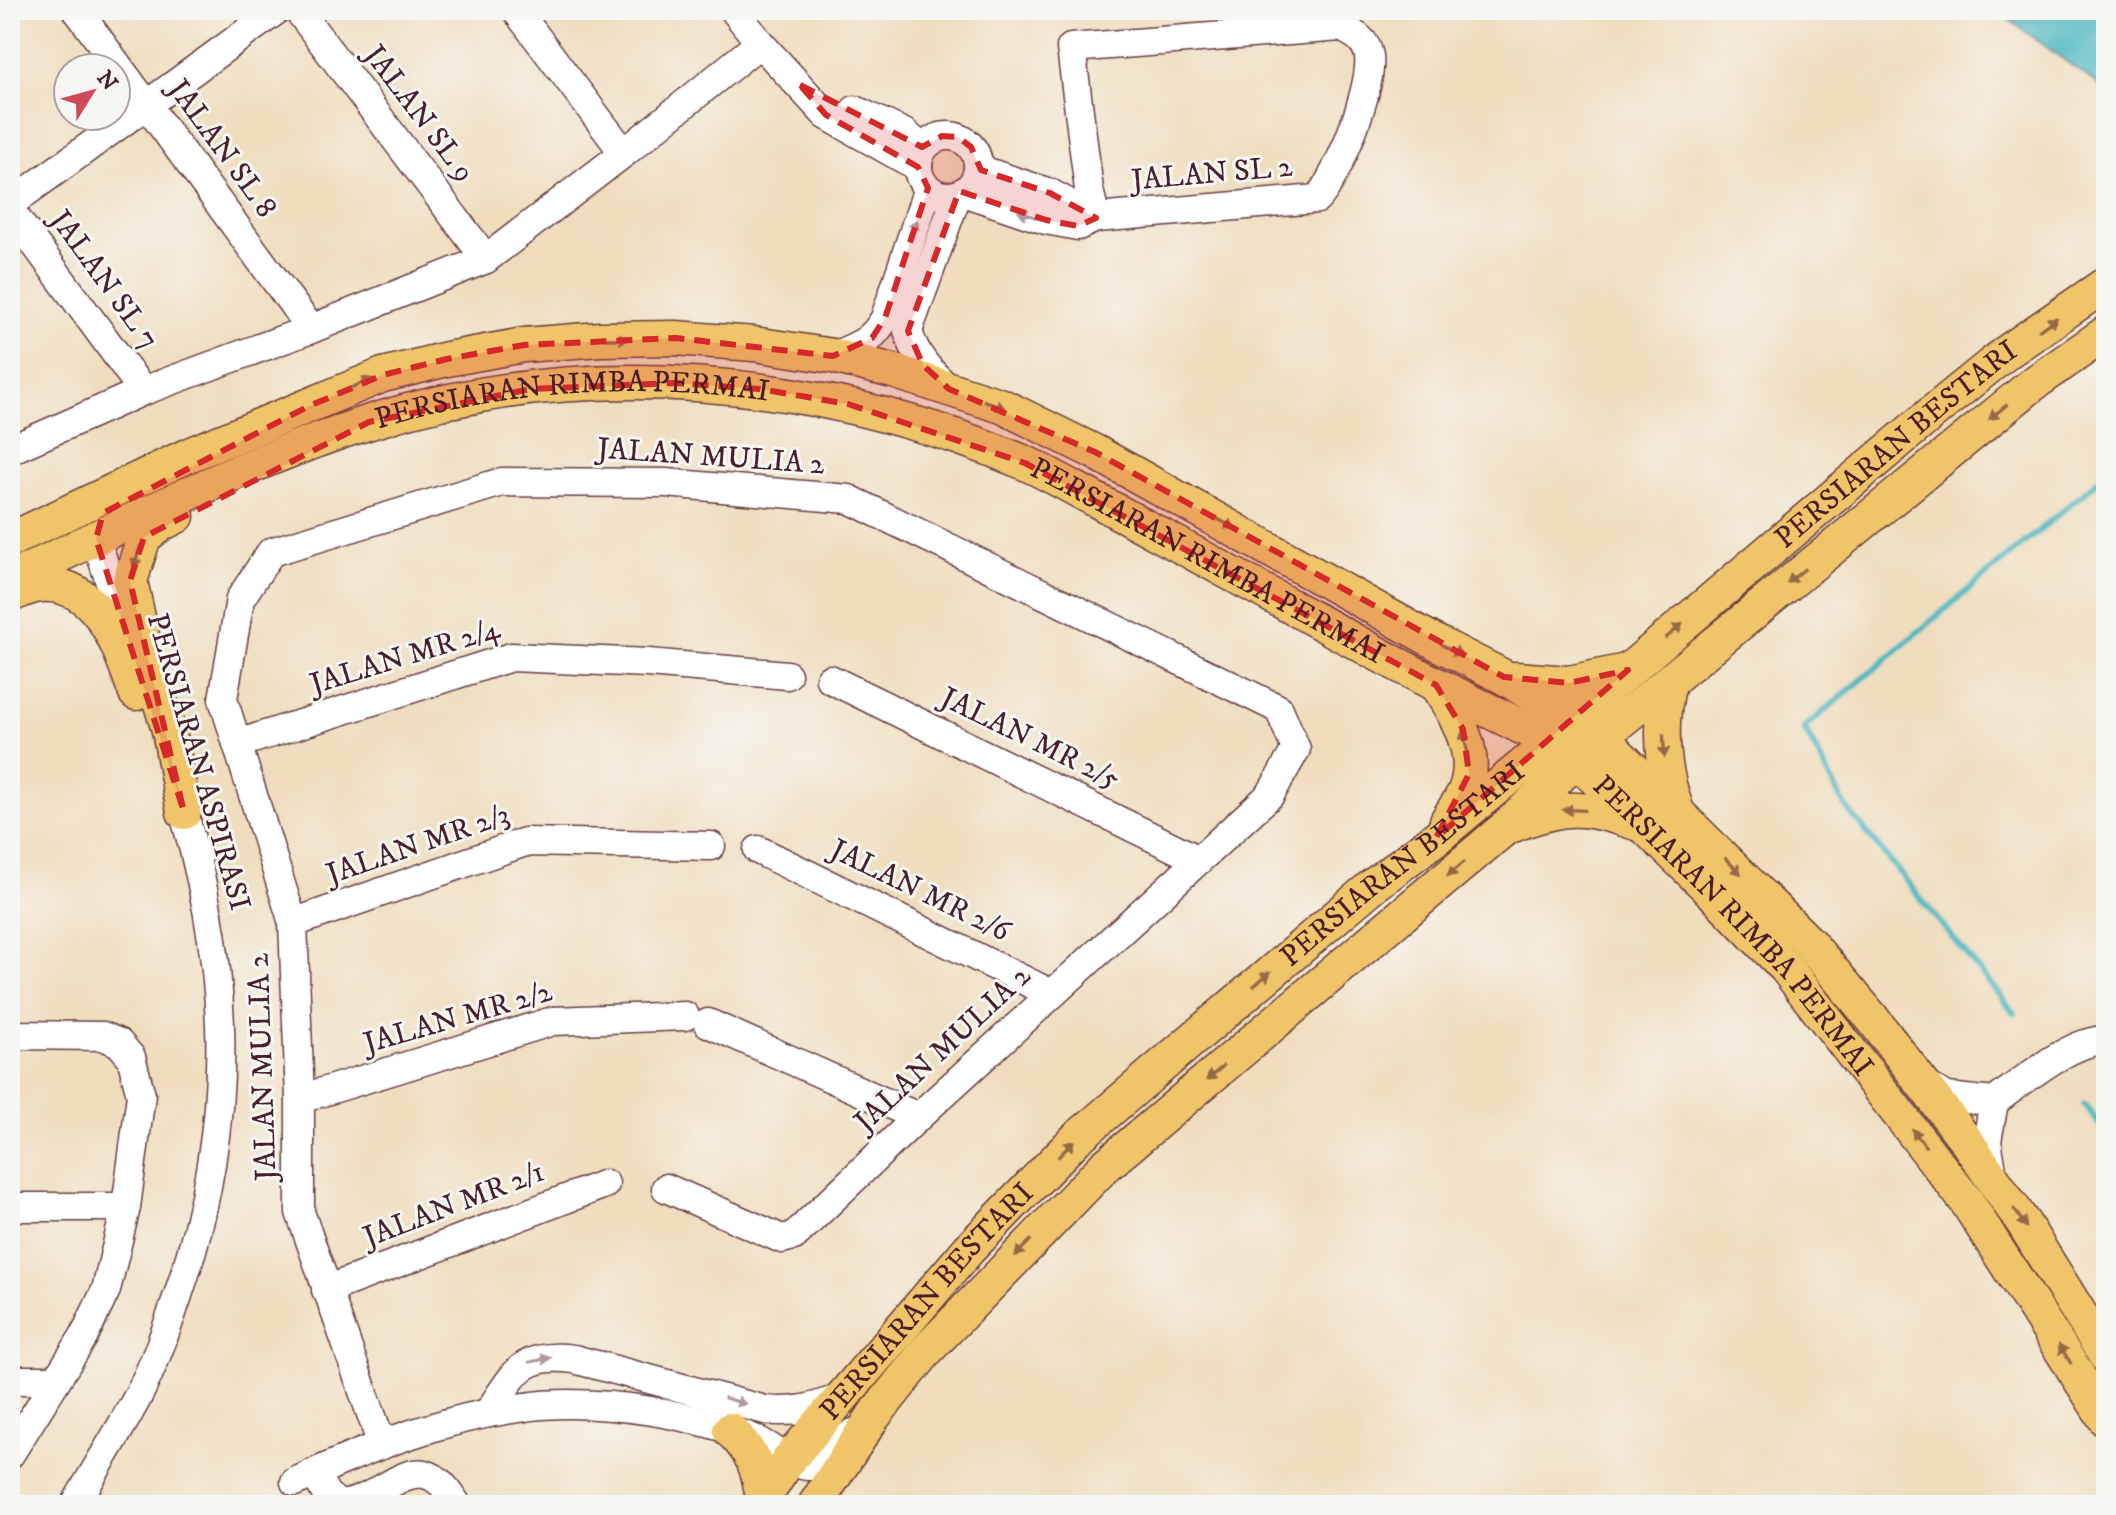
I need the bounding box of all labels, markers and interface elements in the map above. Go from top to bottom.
street label: JALAN SL 9 [354,36,482,190]
north arrow [52,52,132,132]
text: N [91,66,123,96]
street label: JALAN SL 8 [158,70,284,225]
street label: JALAN SL 2 [1127,149,1294,200]
street label: JALAN SL 7 [40,201,167,357]
one-way arrow [1017,208,1041,220]
one-way arrow [907,218,920,242]
one-way arrow [2038,317,2059,332]
street label: PERSIARAN BESTARI [1767,332,2024,557]
one-way arrow [605,333,630,345]
street label: PERSIARAN RIMBA PERMAI [370,364,772,438]
one-way arrow [351,377,374,390]
one-way arrow [982,399,1006,411]
one-way arrow [1988,403,2008,420]
street label: JALAN MULIA 2 [593,430,826,483]
street label: PERSIARAN RIMBA PERMAI [1024,450,1391,672]
one-way arrow [1214,516,1236,530]
one-way arrow [130,545,143,569]
one-way arrow [1787,567,1807,584]
street label: PERSIARAN ASPIRASI [138,609,258,915]
street label: JALAN MR 2/4 [303,610,505,704]
one-way arrow [1664,623,1684,640]
one-way arrow [1440,644,1463,657]
street label: JALAN MR 2/5 [932,678,1126,798]
one-way arrow [1458,728,1471,753]
one-way arrow [1657,734,1670,759]
street label: PERSIARAN BESTARI [1273,753,1533,975]
street label: PERSIARAN RIMBA PERMAI [1585,768,1881,1084]
street label: JALAN MR 2/3 [319,796,514,895]
one-way arrow [1560,804,1586,817]
street label: JALAN MR 2/6 [821,830,1017,951]
one-way arrow [1723,856,1742,874]
one-way arrow [1447,860,1467,877]
street label: JALAN MULIA 2 [241,952,286,1184]
street label: JALAN MULIA 2 [845,958,1039,1142]
one-way arrow [1252,971,1272,988]
street label: JALAN MR 2/2 [357,973,557,1063]
one-way arrow [1206,1064,1226,1081]
one-way arrow [1912,1128,1927,1149]
one-way arrow [1056,1140,1074,1159]
street label: JALAN MR 2/1 [356,1154,550,1258]
street label: PERSIARAN BESTARI [812,1175,1042,1428]
one-way arrow [2012,1208,2027,1229]
one-way arrow [1014,1238,1033,1257]
one-way arrow [2057,1343,2072,1364]
one-way arrow [528,1353,553,1365]
one-way arrow [724,1395,748,1408]

